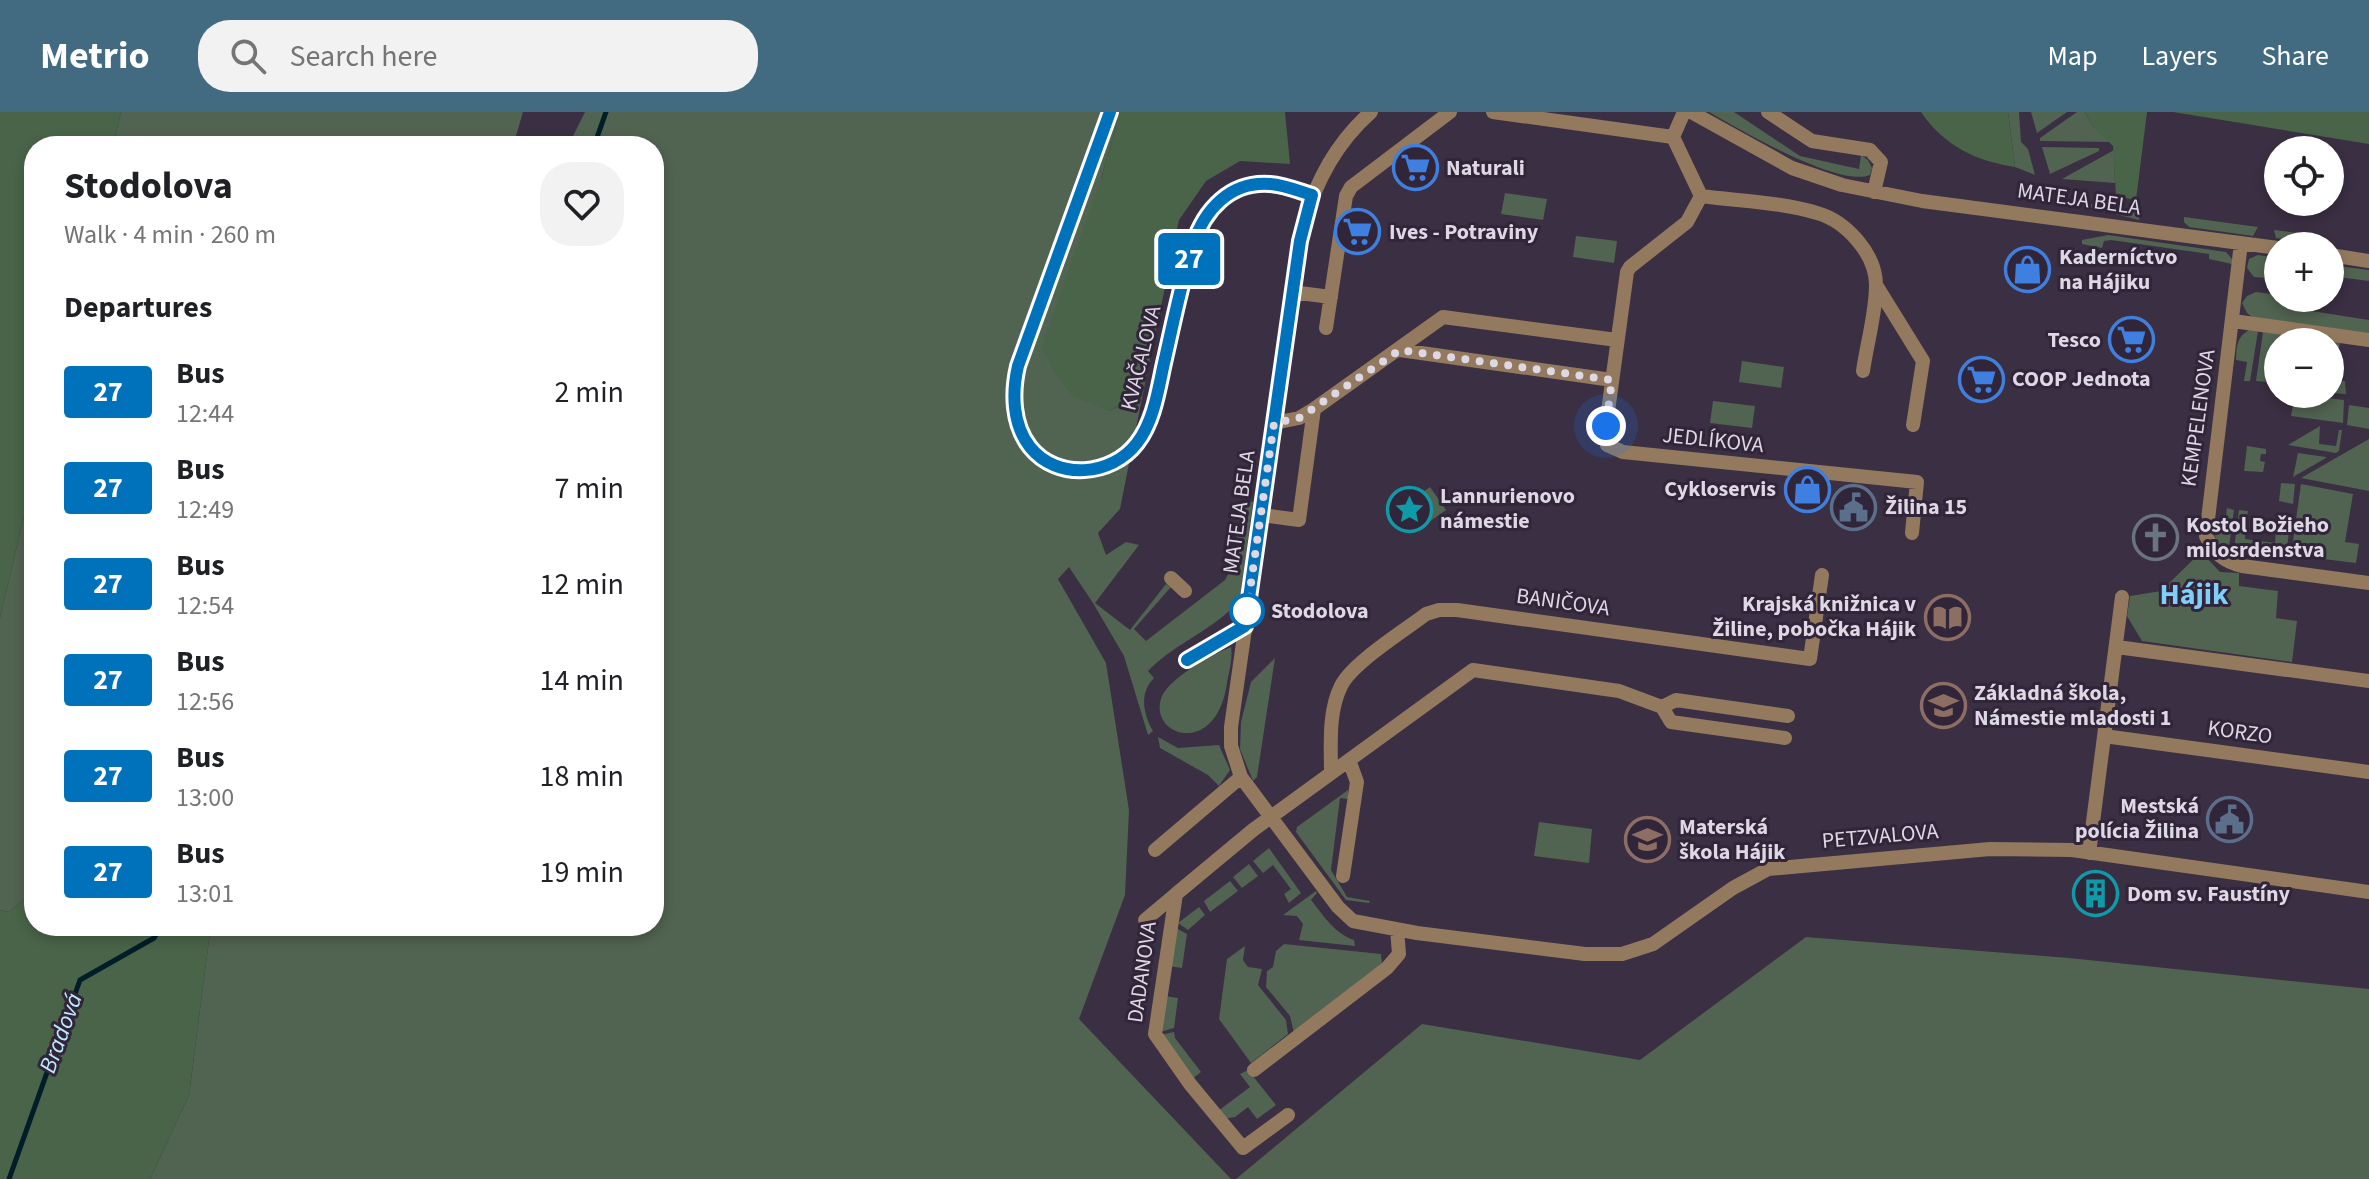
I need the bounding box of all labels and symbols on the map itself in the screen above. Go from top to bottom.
supermarket icon: Naturali [1391,144,1439,192]
place label: Naturali [1446,152,1525,184]
street label: MATEJA BELA [2015,175,2143,223]
supermarket icon: Ives - Potraviny [1334,208,1382,256]
place label: Ives - Potraviny [1389,216,1539,248]
line badge: 27 [1153,233,1225,285]
place label: Kaderníctvo na Hájiku [2059,241,2178,298]
shop icon: Kaderníctvo na Hájiku [2004,246,2052,294]
street label: KVAČALOVA [1113,302,1170,414]
supermarket icon: Tesco [2108,316,2156,364]
place label: Tesco [2047,324,2101,356]
street label: KEMPELENOVA [2173,347,2223,489]
supermarket icon: COOP Jednota [1957,355,2005,403]
place label: COOP Jednota [2012,363,2151,395]
your location [1586,406,1626,446]
street label: JEDLÍKOVA [1661,419,1765,461]
street label: MATEJA BELA [1215,448,1263,576]
shop icon: Cykloservis [1783,465,1831,513]
place label: Cykloservis [1664,473,1776,505]
place label: Lannurienovo námestie [1440,480,1575,537]
public building icon: Žilina 15 [1830,483,1878,531]
place icon: Lannurienovo námestie [1385,485,1433,533]
place label: Žilina 15 [1885,491,1967,523]
place label: Kostol Božieho milosrdenstva [2186,509,2329,566]
church icon: Kostol Božieho milosrdenstva [2131,514,2179,562]
district label: Hájik [2159,573,2229,616]
street label: BANIČOVA [1514,580,1612,624]
place label: Krajská knižnica v Žiline, pobočka Hájik [1712,588,1916,645]
library icon: Krajská knižnica v Žiline, pobočka Hájik [1923,593,1971,641]
marker: Stodolova [1230,594,1264,628]
place label: Stodolova [1271,595,1369,627]
place label: Základná škola, Námestie mladosti 1 [1974,677,2171,734]
school or university icon: Základná škola, Námestie mladosti 1 [1919,682,1967,730]
street label: KORZO [2205,712,2275,752]
place label: Mestská polícia Žilina [2075,790,2199,847]
public building icon: Mestská polícia Žilina [2206,795,2254,843]
place label: Materská škola Hájik [1679,811,1785,868]
street label: PETZVALOVA [1820,815,1940,857]
school or university icon: Materská škola Hájik [1624,816,1672,864]
building icon: Dom sv. Faustíny [2072,870,2120,918]
place label: Dom sv. Faustíny [2127,878,2291,910]
street label: DADANOVA [1119,919,1165,1025]
water label: Bradová [30,988,92,1078]

